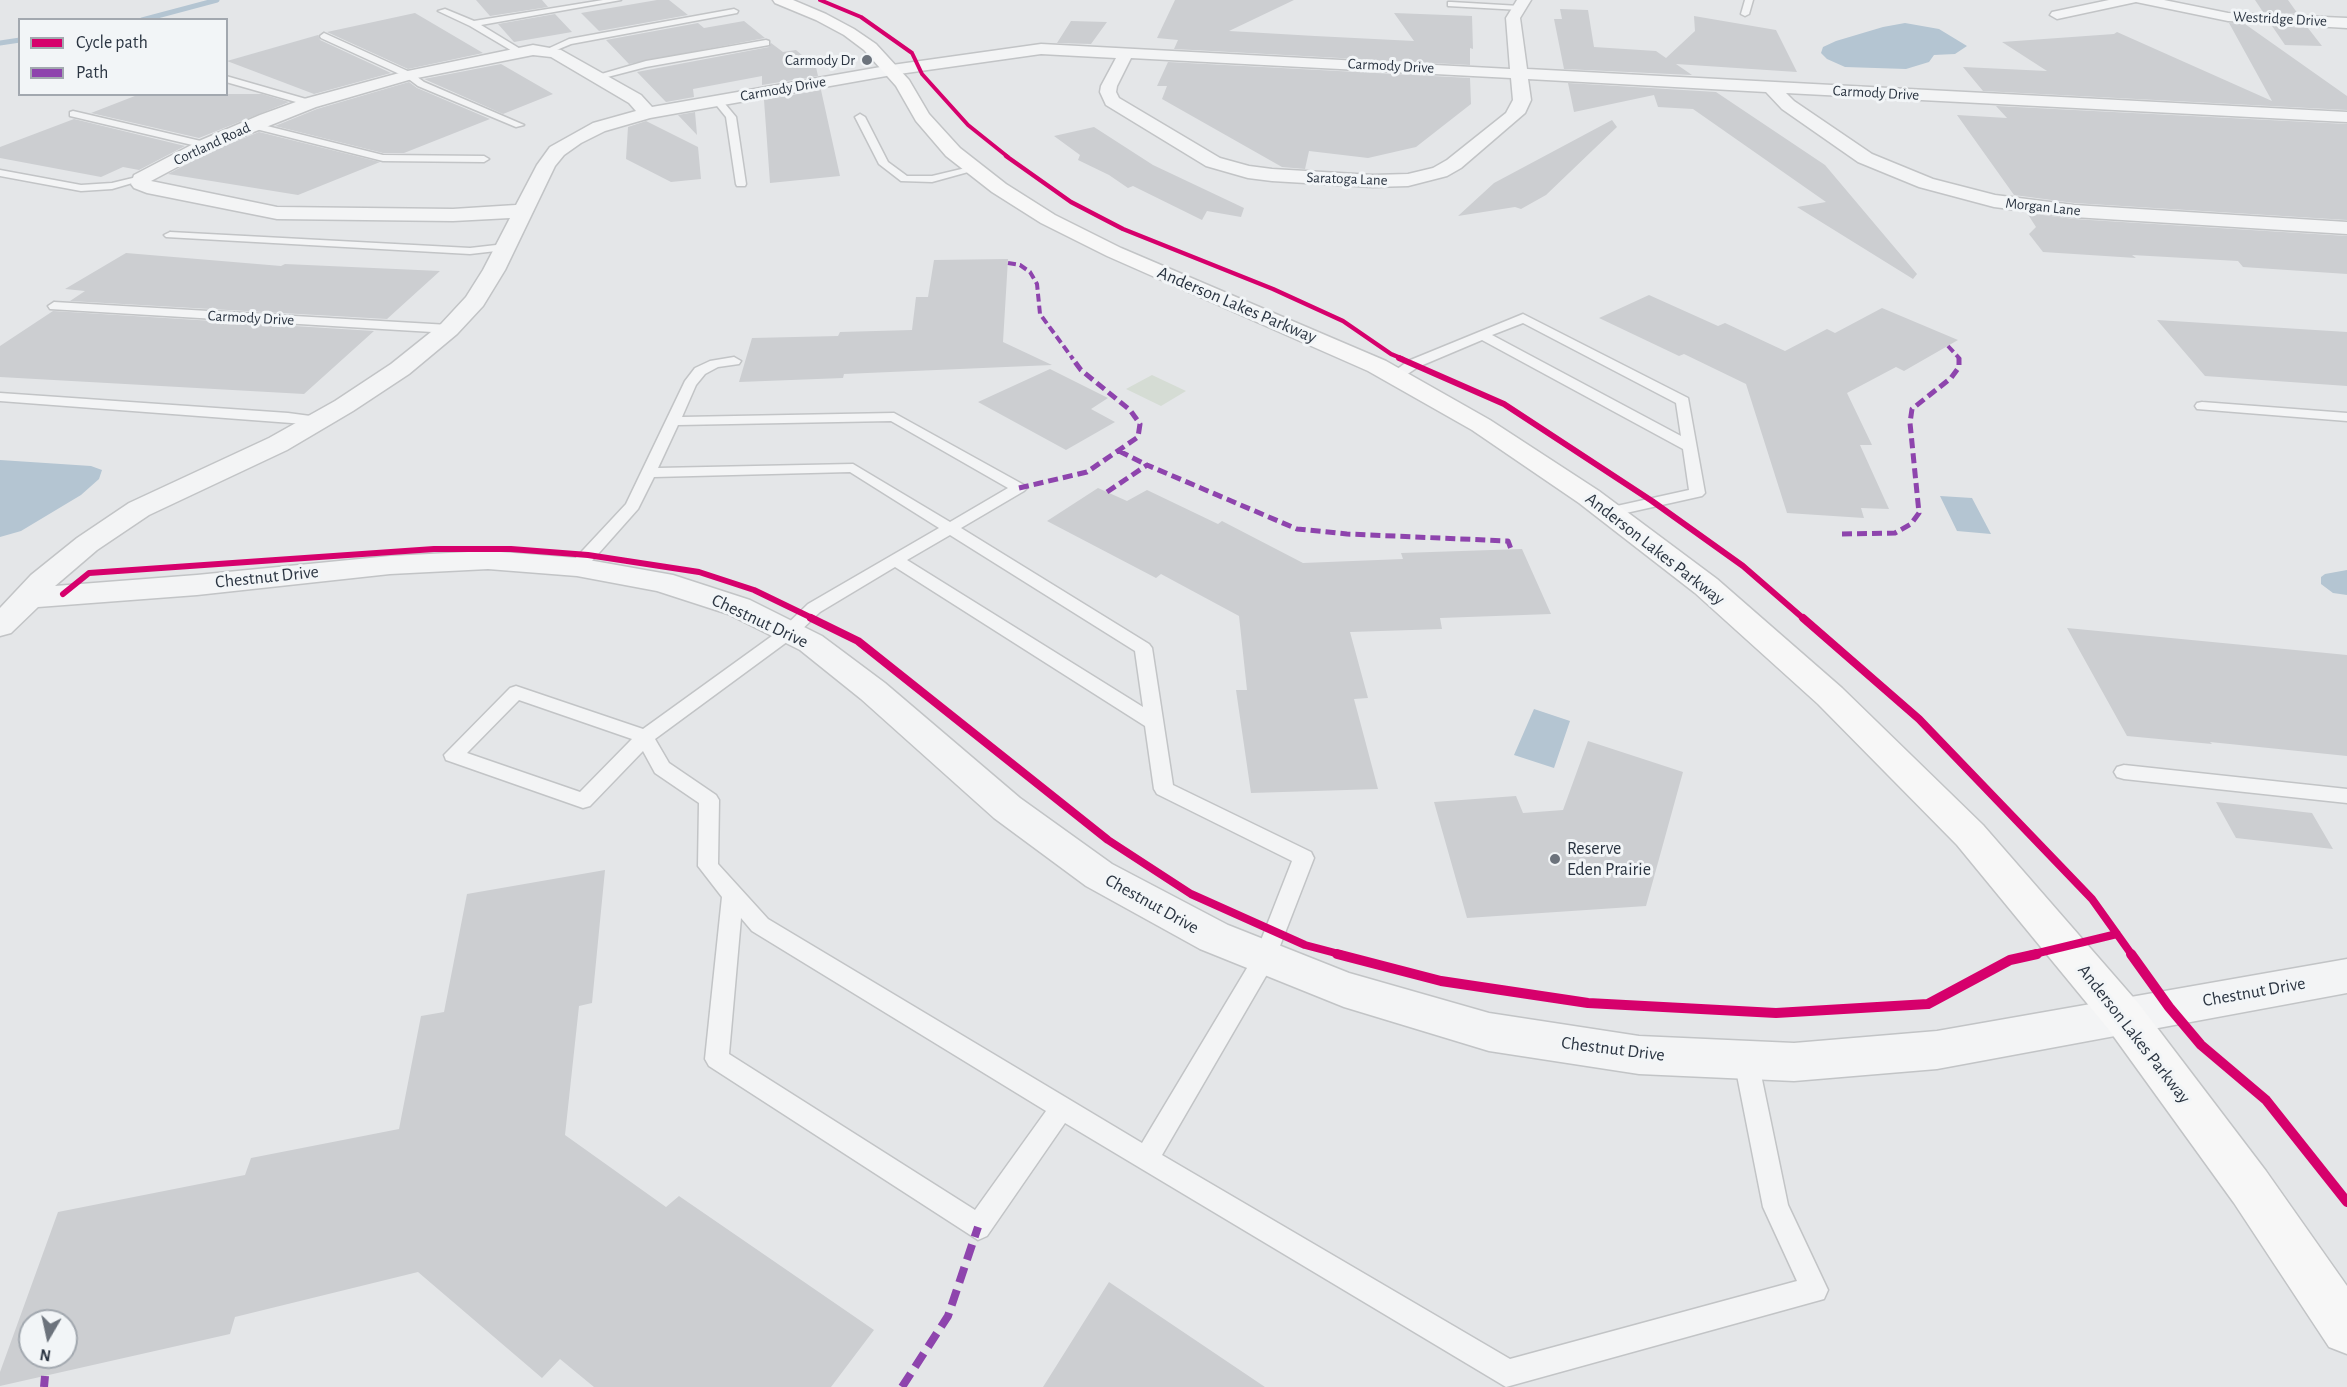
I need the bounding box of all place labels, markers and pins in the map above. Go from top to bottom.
place label: Carmody Dr [785,51,855,69]
marker: Carmody Dr [860,53,874,67]
place label: Reserve Eden Prairie [1567,838,1651,880]
marker: Reserve Eden Prairie [1548,852,1562,866]

